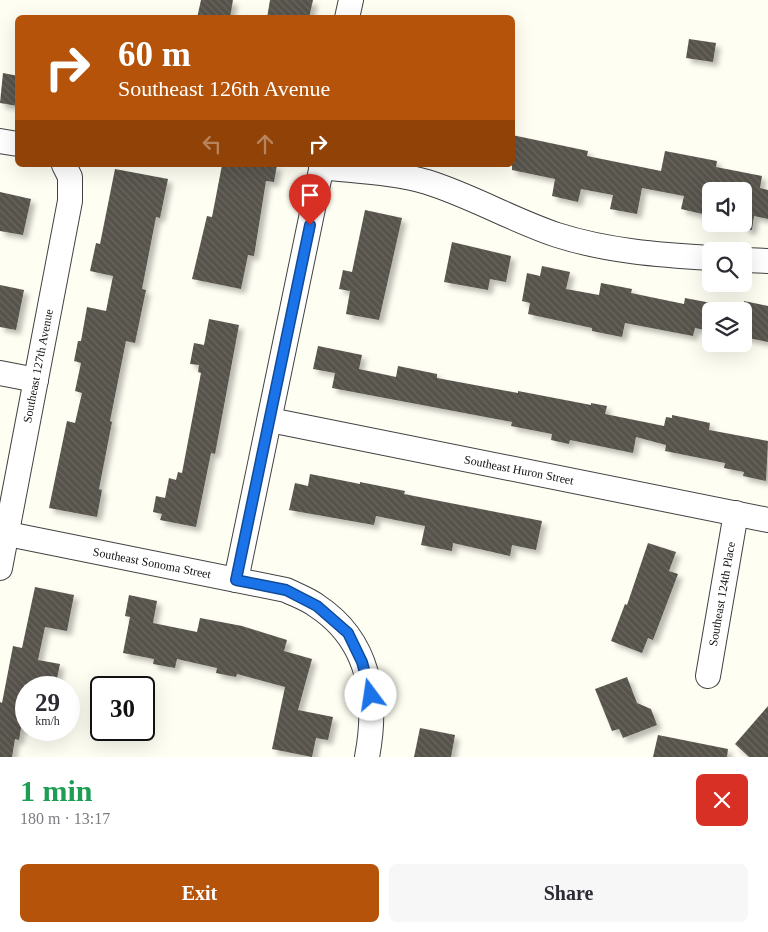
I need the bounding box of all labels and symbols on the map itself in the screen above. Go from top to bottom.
pin [289,174,331,225]
street label: Southeast 127th Avenue [20,308,56,424]
street label: Southeast Huron Street [463,453,576,488]
street label: Southeast 124th Place [706,541,738,647]
street label: Southeast Sonoma Street [92,545,213,581]
position arrow [344,668,396,720]
speed limit sign: 30 [90,676,155,741]

